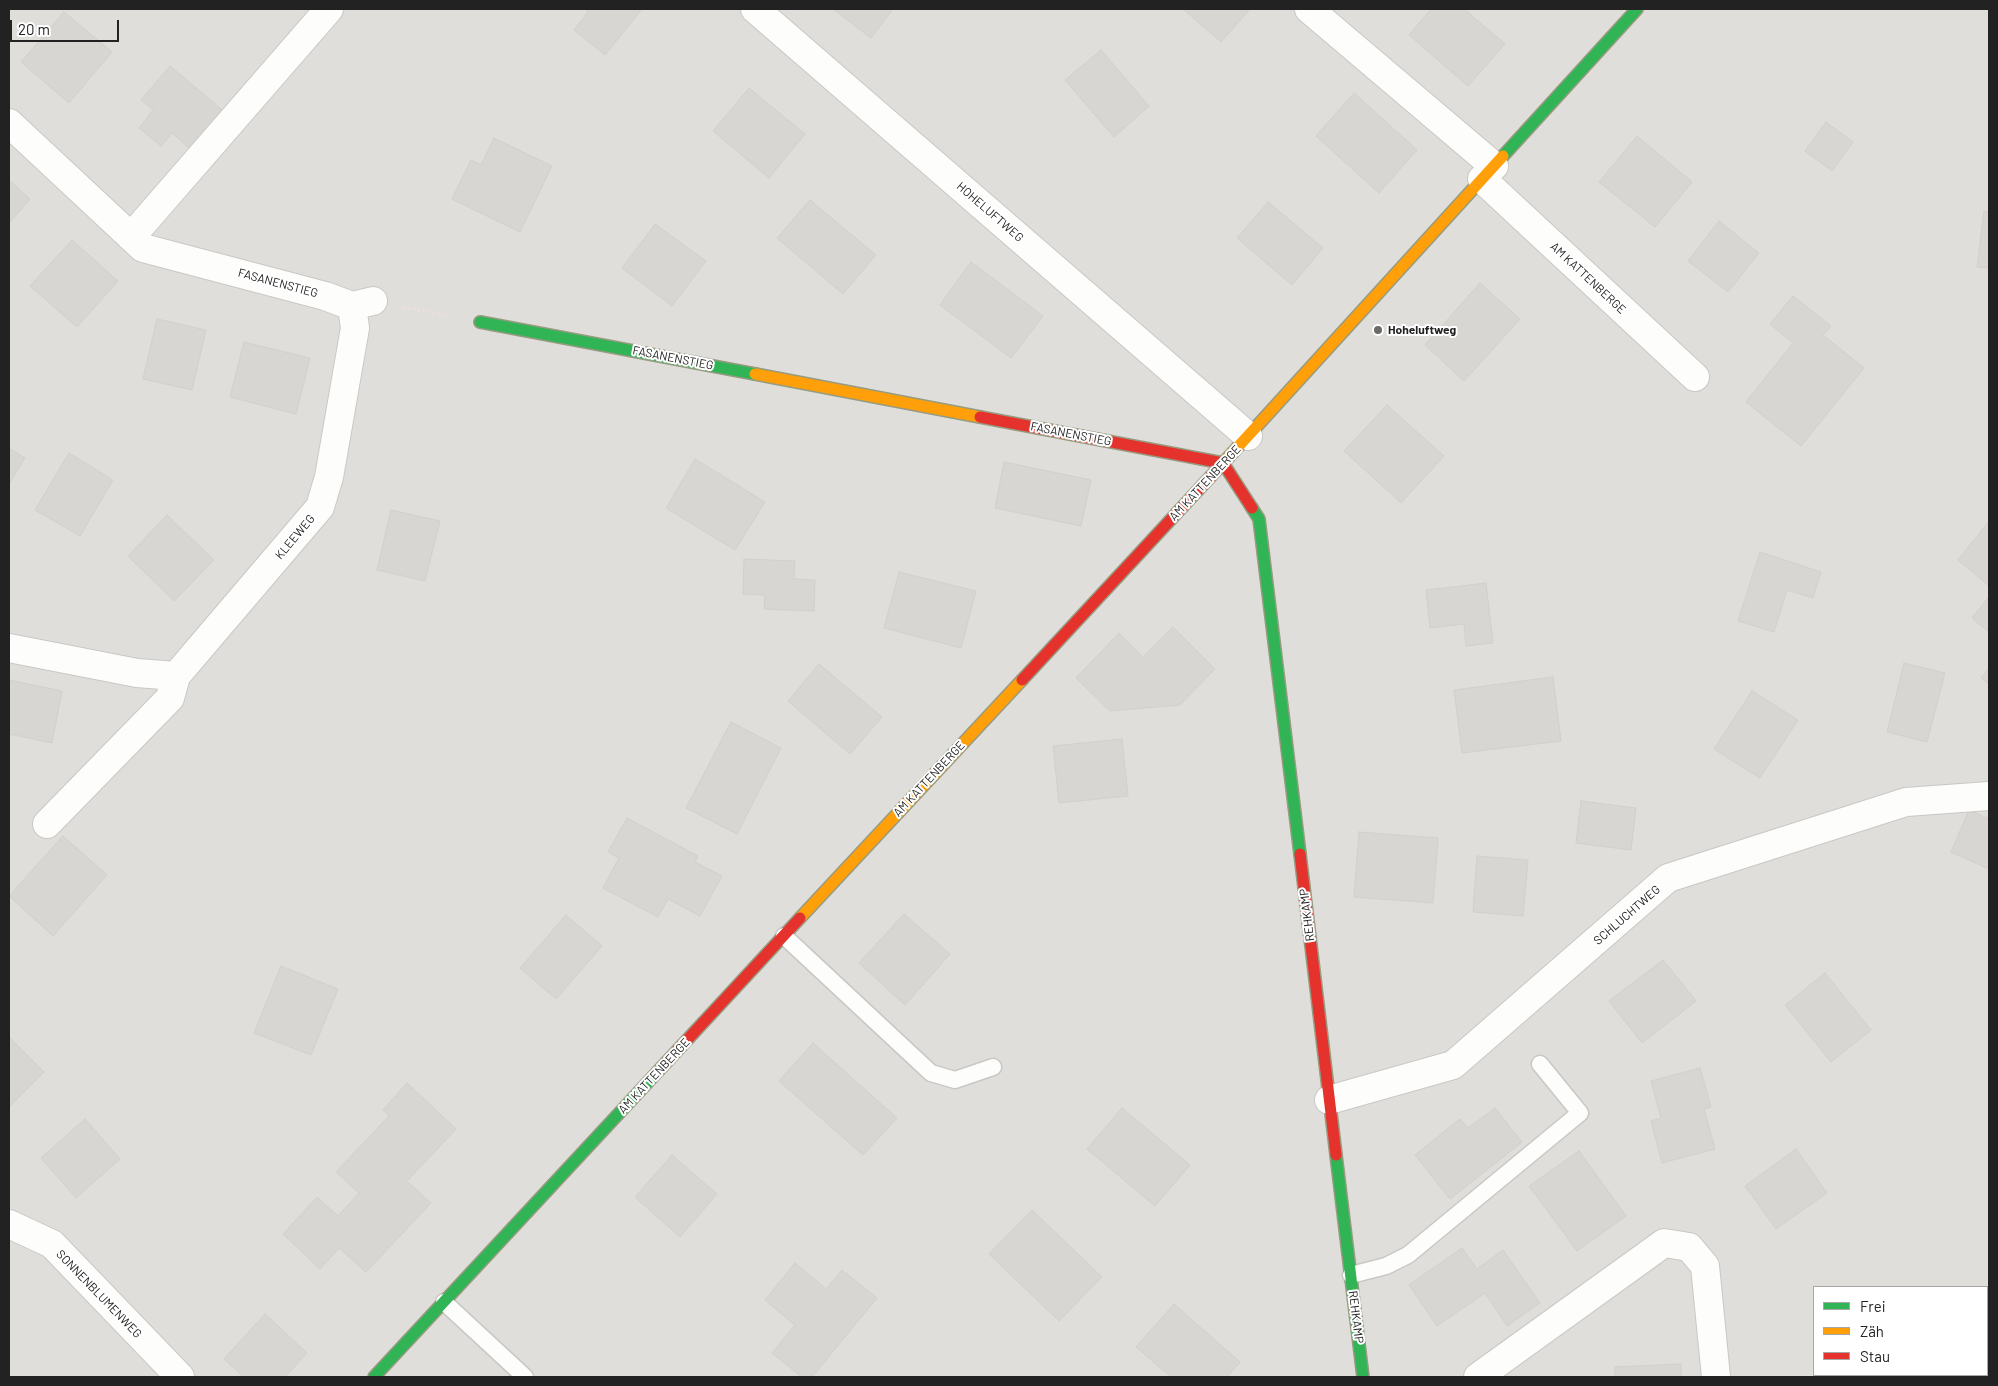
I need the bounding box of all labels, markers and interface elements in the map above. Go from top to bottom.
scale bar [12,10,121,42]
text: 20 m [18,20,50,38]
street label: HOHELUFTWEG [954,179,1026,245]
street label: AM KATTENBERGE [1547,239,1629,317]
street label: FASANENSTIEG [237,265,319,301]
place label: Hoheluftweg [1388,323,1456,337]
marker: Hoheluftweg [1372,324,1384,336]
street label: FASANENSTIEG [631,343,715,373]
street label: FASANENSTIEG [1029,419,1113,449]
street label: AM KATTENBERGE [1166,442,1244,524]
street label: KLEEWEG [272,512,318,562]
street label: AM KATTENBERGE [890,738,968,820]
street label: SCHLUCHTWEG [1591,882,1663,948]
street label: REHKAMP [1297,888,1317,942]
street label: AM KATTENBERGE [615,1035,693,1117]
street label: SONNENBLUMENWEG [53,1247,145,1341]
legend [1813,1286,1988,1376]
street label: REHKAMP [1346,1290,1366,1344]
text: Frei [1860,1297,1886,1315]
text: Zäh [1860,1322,1884,1340]
text: Stau [1860,1347,1890,1365]

